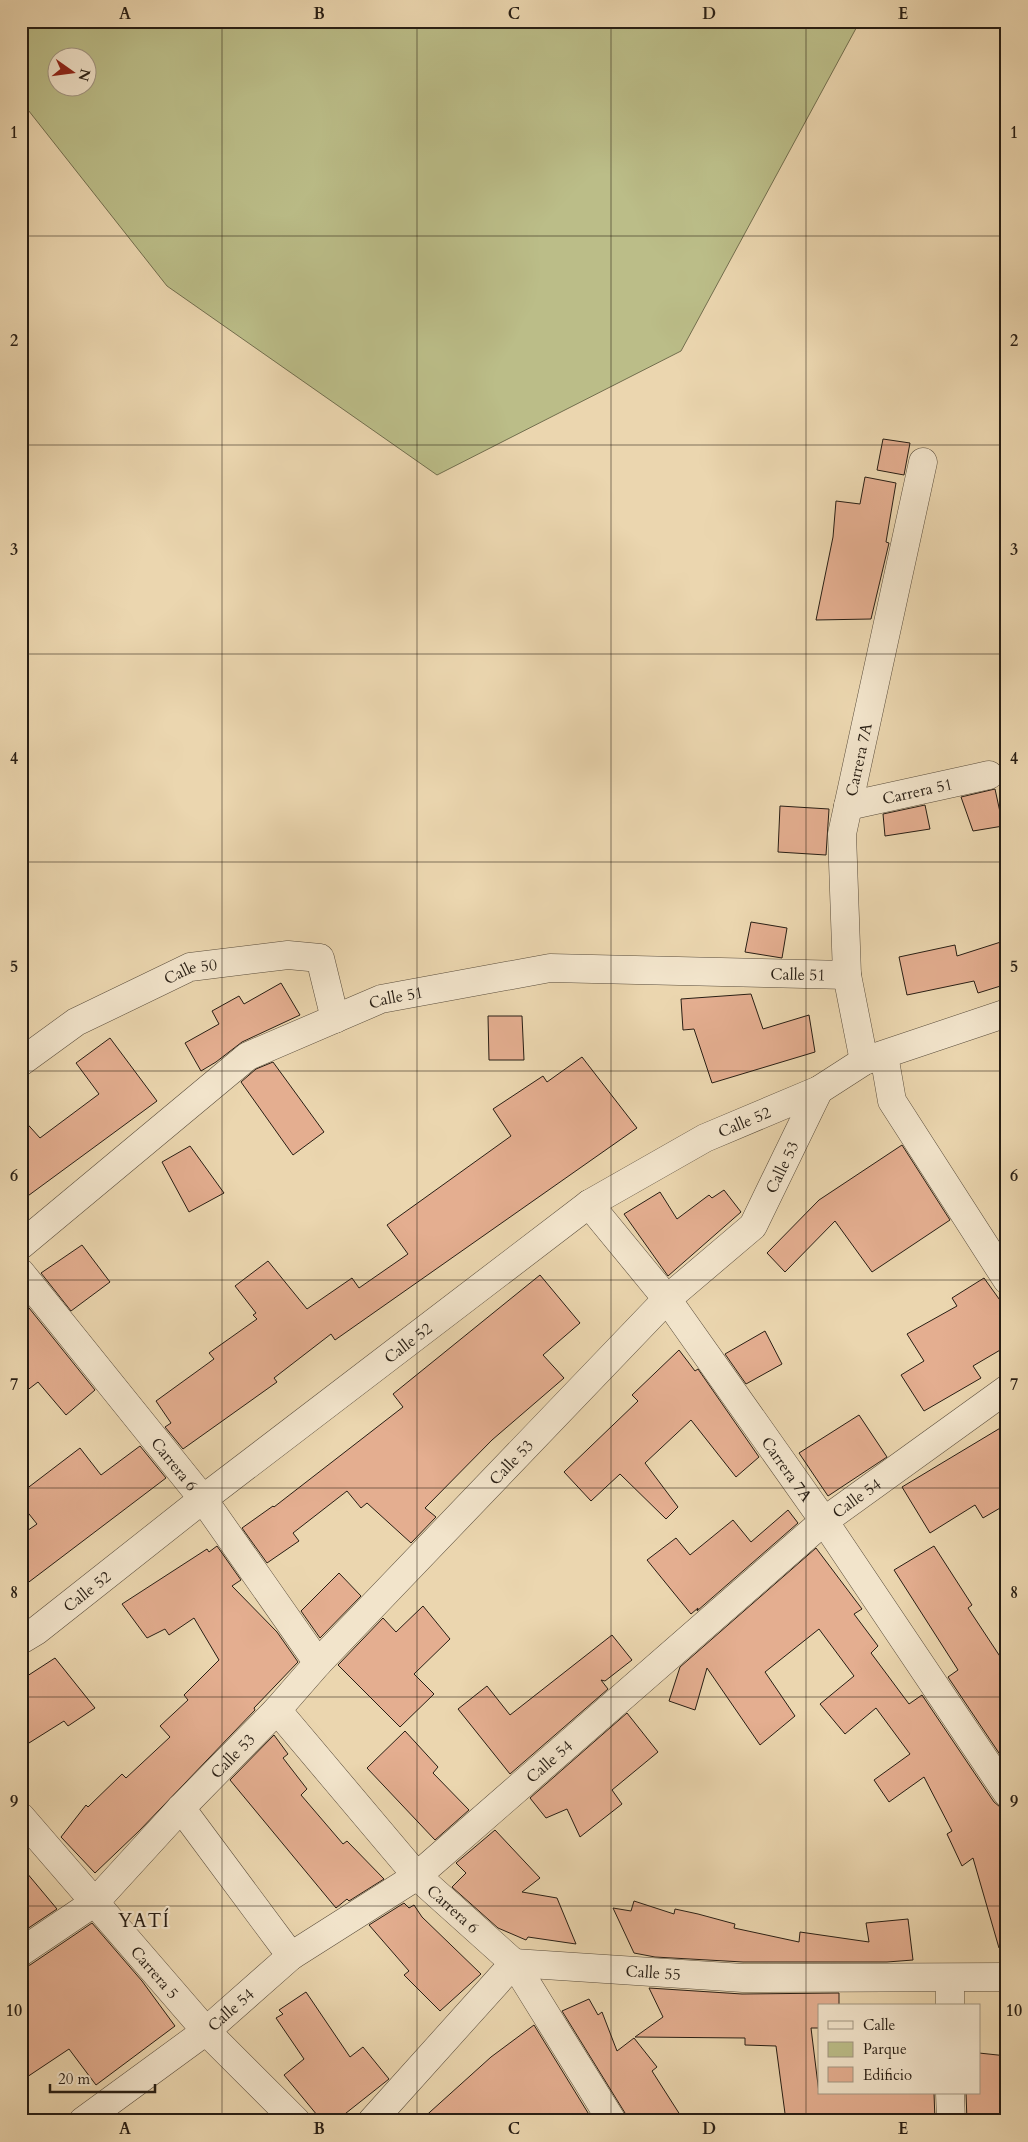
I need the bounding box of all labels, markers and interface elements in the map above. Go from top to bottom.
text: A [119,3,131,25]
text: B [313,3,325,25]
text: C [508,3,520,25]
text: D [702,3,716,25]
text: E [898,3,908,25]
north arrow [48,48,98,98]
text: N [73,67,95,83]
text: 1 [10,122,18,144]
text: 1 [1010,122,1018,144]
text: 2 [10,330,18,352]
text: 2 [1010,330,1018,352]
text: 3 [10,539,18,561]
text: 3 [1010,539,1018,561]
street label: Carrera 7A [840,720,878,799]
text: 4 [10,748,18,770]
text: 4 [1010,748,1018,770]
street label: Carrera 51 [880,773,955,810]
street label: Calle 50 [160,954,218,990]
text: 5 [10,956,18,978]
text: 5 [1010,956,1018,978]
street label: Calle 51 [770,963,826,986]
street label: Calle 51 [365,981,425,1015]
street label: Calle 52 [715,1102,774,1143]
street label: Calle 53 [761,1138,805,1197]
text: 6 [10,1165,18,1187]
text: 6 [1010,1165,1018,1187]
street label: Calle 52 [380,1318,437,1369]
text: 7 [10,1374,18,1396]
text: 7 [1010,1374,1018,1396]
street label: Carrera 6 [145,1433,202,1496]
street label: Carrera 7A [756,1433,817,1507]
street label: Calle 53 [485,1435,539,1490]
street label: Calle 54 [828,1473,886,1524]
street label: Calle 52 [59,1566,116,1618]
text: 8 [10,1582,18,1604]
text: 8 [1010,1582,1018,1604]
street label: Calle 53 [206,1729,260,1784]
street label: Calle 54 [521,1735,578,1788]
text: 9 [10,1791,18,1813]
text: 9 [1010,1791,1018,1813]
street label: Carrera 6 [422,1880,484,1939]
district label: YATÍ [118,1908,170,1934]
street label: Carrera 5 [125,1942,183,2004]
street label: Calle 55 [625,1960,682,1986]
street label: Calle 54 [203,1984,259,2037]
text: 10 [6,2000,22,2022]
text: 10 [1006,2000,1022,2022]
legend [818,2004,980,2094]
text: Calle [863,2015,896,2035]
text: Parque [863,2039,907,2059]
scale bar [50,2062,155,2094]
text: Edificio [863,2065,912,2085]
text: 20 m [58,2069,90,2089]
text: A [119,2118,131,2140]
text: B [313,2118,325,2140]
text: C [508,2118,520,2140]
text: D [702,2118,716,2140]
text: E [898,2118,908,2140]

